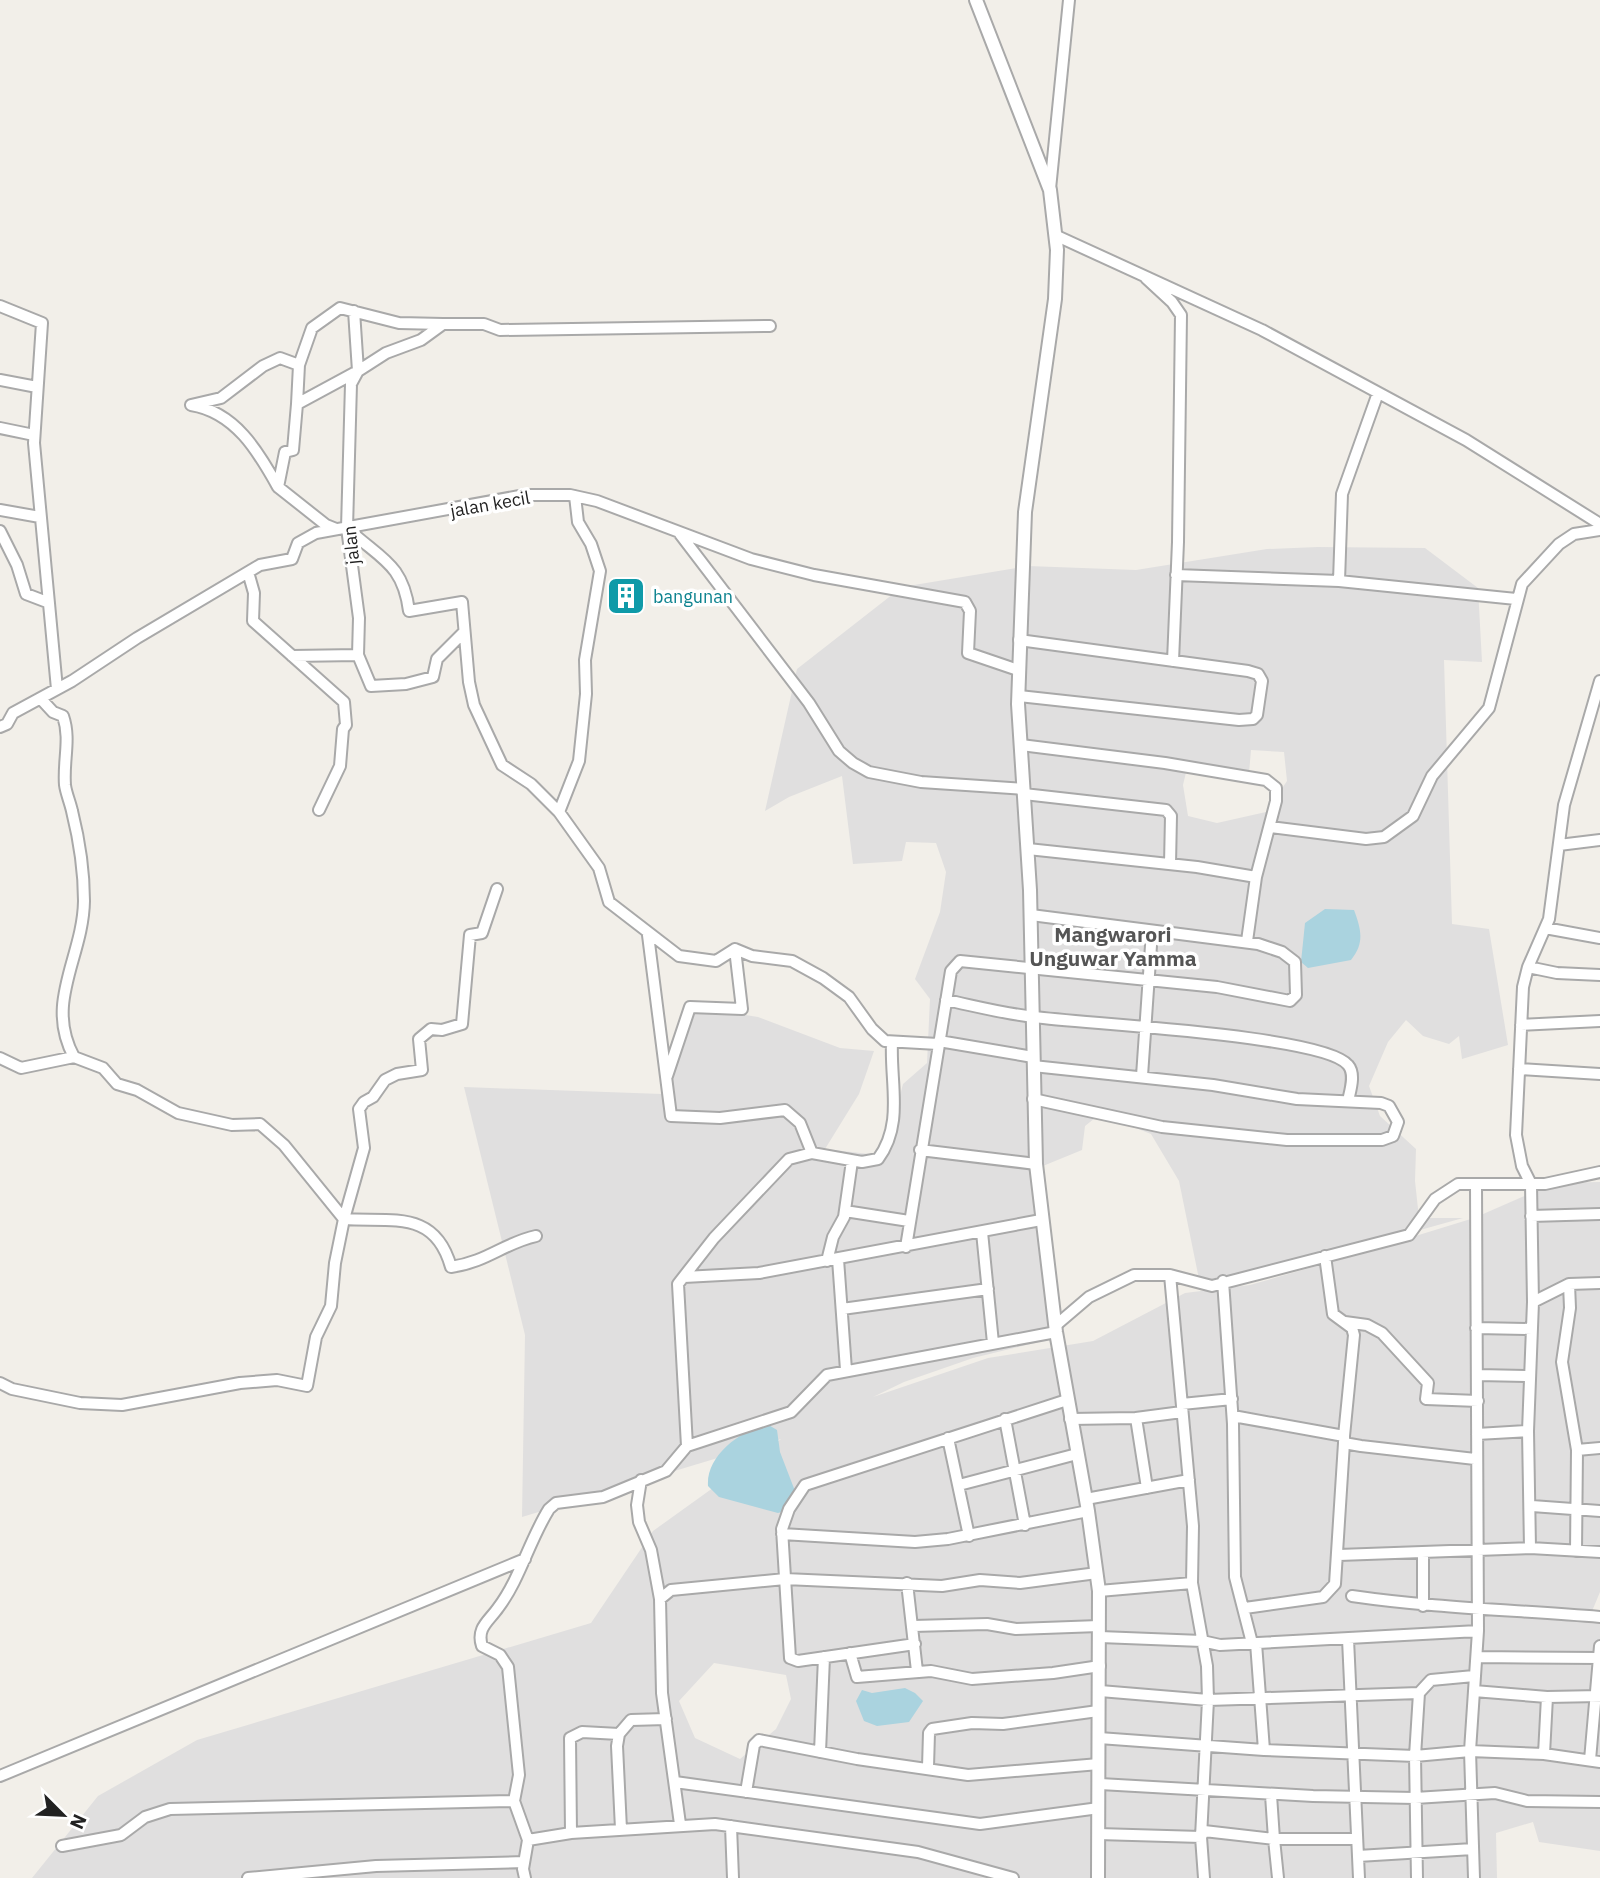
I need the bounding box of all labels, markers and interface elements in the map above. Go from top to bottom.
street label: jalan kecil [448,486,532,522]
street label: jalan [338,524,364,566]
building icon: bangunan [605,575,647,617]
place label: bangunan [653,585,733,608]
district label: Mangwarori Unguwar Yamma [1029,920,1197,972]
north arrow [28,1780,98,1850]
text: N [65,1811,92,1833]

